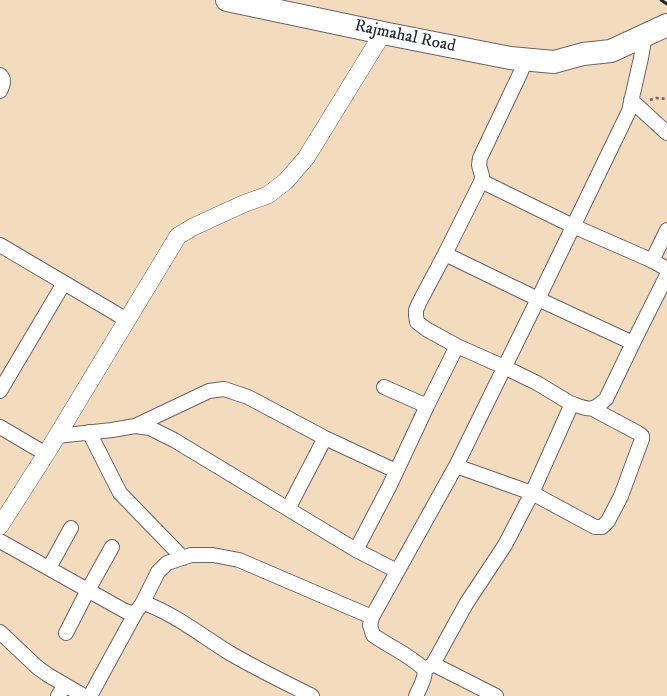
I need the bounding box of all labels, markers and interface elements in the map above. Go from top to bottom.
street label: Rajmahal Road [353,16,457,58]

